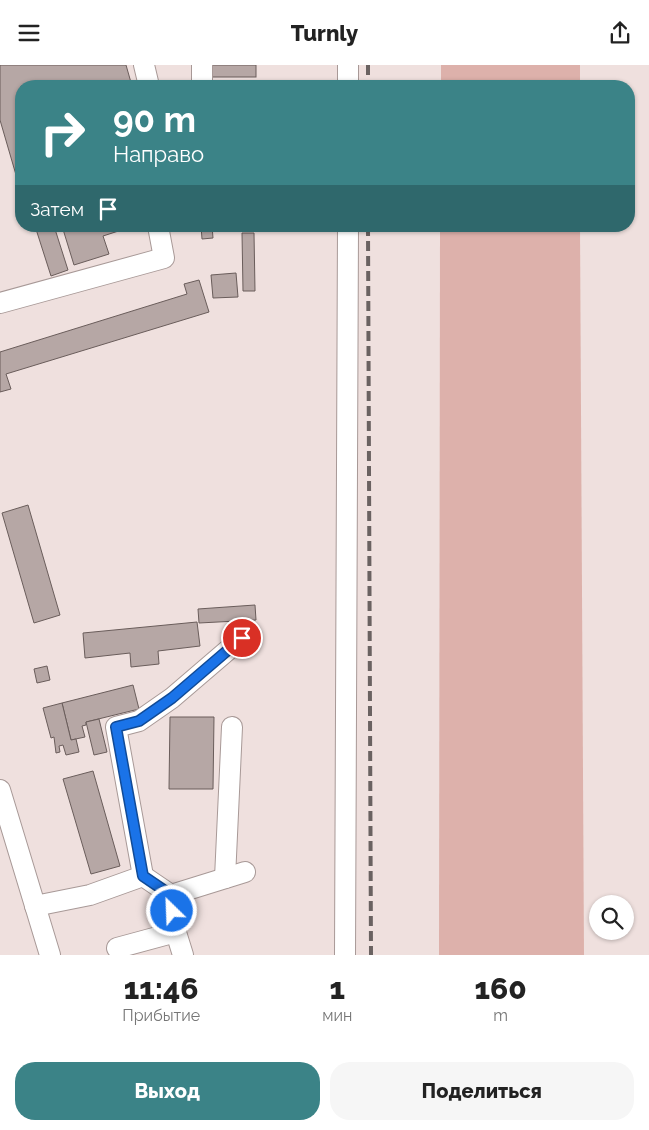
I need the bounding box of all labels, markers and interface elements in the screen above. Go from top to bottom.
icon: menu [15,19,43,47]
icon: share [606,19,634,47]
text: Turnly [291,20,358,46]
text: 90 m [113,99,196,140]
icon: right [30,100,95,165]
text: Направо [113,141,204,167]
icon: arrive [94,195,122,223]
text: Затем [30,198,84,220]
pin [221,617,263,659]
icon: arrive [228,624,256,652]
position arrow [145,884,197,936]
map controls [589,895,634,940]
button: search [589,895,634,940]
text: 11:46 [124,971,199,1006]
text: 1 [330,971,345,1006]
text: 160 [475,971,527,1006]
text: Прибытие [122,1006,200,1025]
text: мин [322,1006,352,1025]
text: m [493,1006,508,1025]
button: Выход [15,1062,320,1120]
button: Поделиться [330,1062,634,1120]

